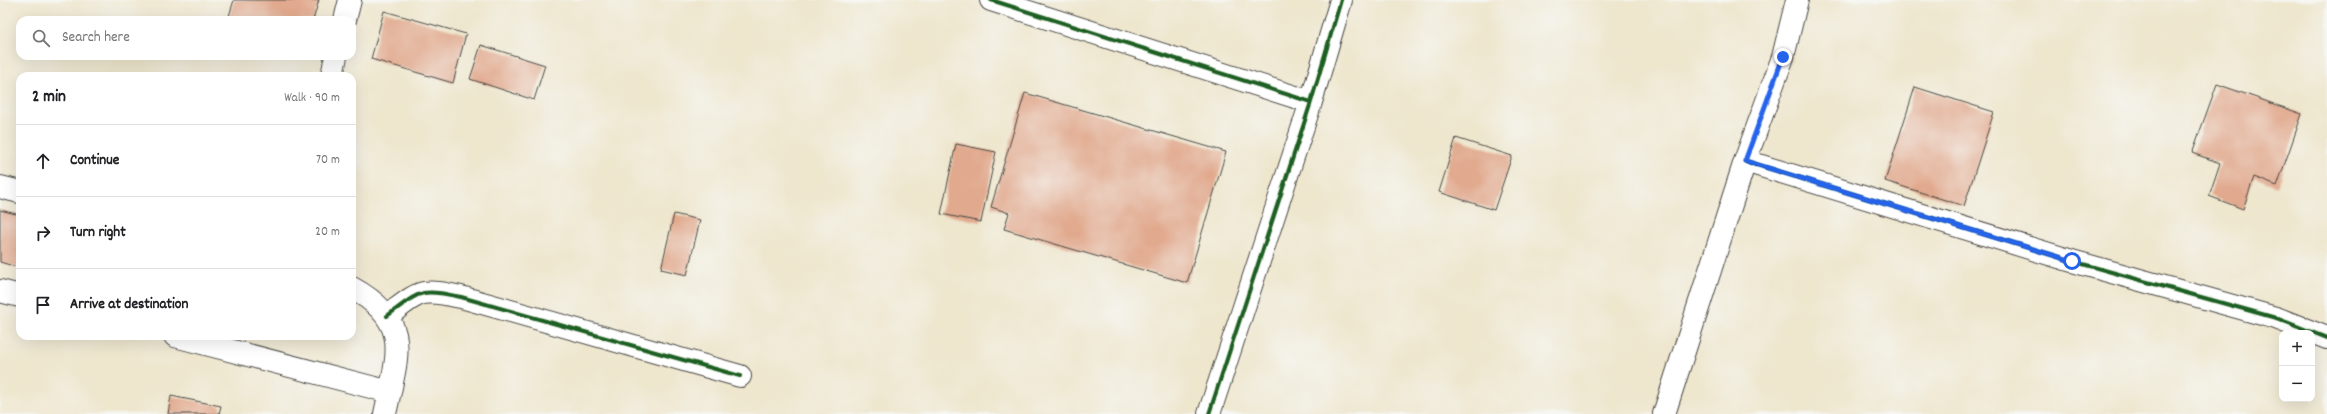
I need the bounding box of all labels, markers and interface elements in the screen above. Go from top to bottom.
search box [16,16,356,60]
icon: search [30,27,52,49]
text: Search here [62,27,130,49]
route end [1774,48,1792,66]
text: 2 min [32,86,66,110]
text: Walk · 90 m [284,89,340,108]
icon: ahead [32,150,54,172]
text: Continue [70,150,119,172]
text: 70 m [316,151,340,170]
icon: right [32,222,54,244]
text: Turn right [70,222,126,244]
text: 20 m [315,223,340,242]
route start [2063,252,2081,270]
icon: arrive [32,294,54,316]
text: Arrive at destination [70,294,188,316]
map controls [2279,330,2315,402]
button: + [2279,330,2315,366]
button: − [2279,366,2315,402]

